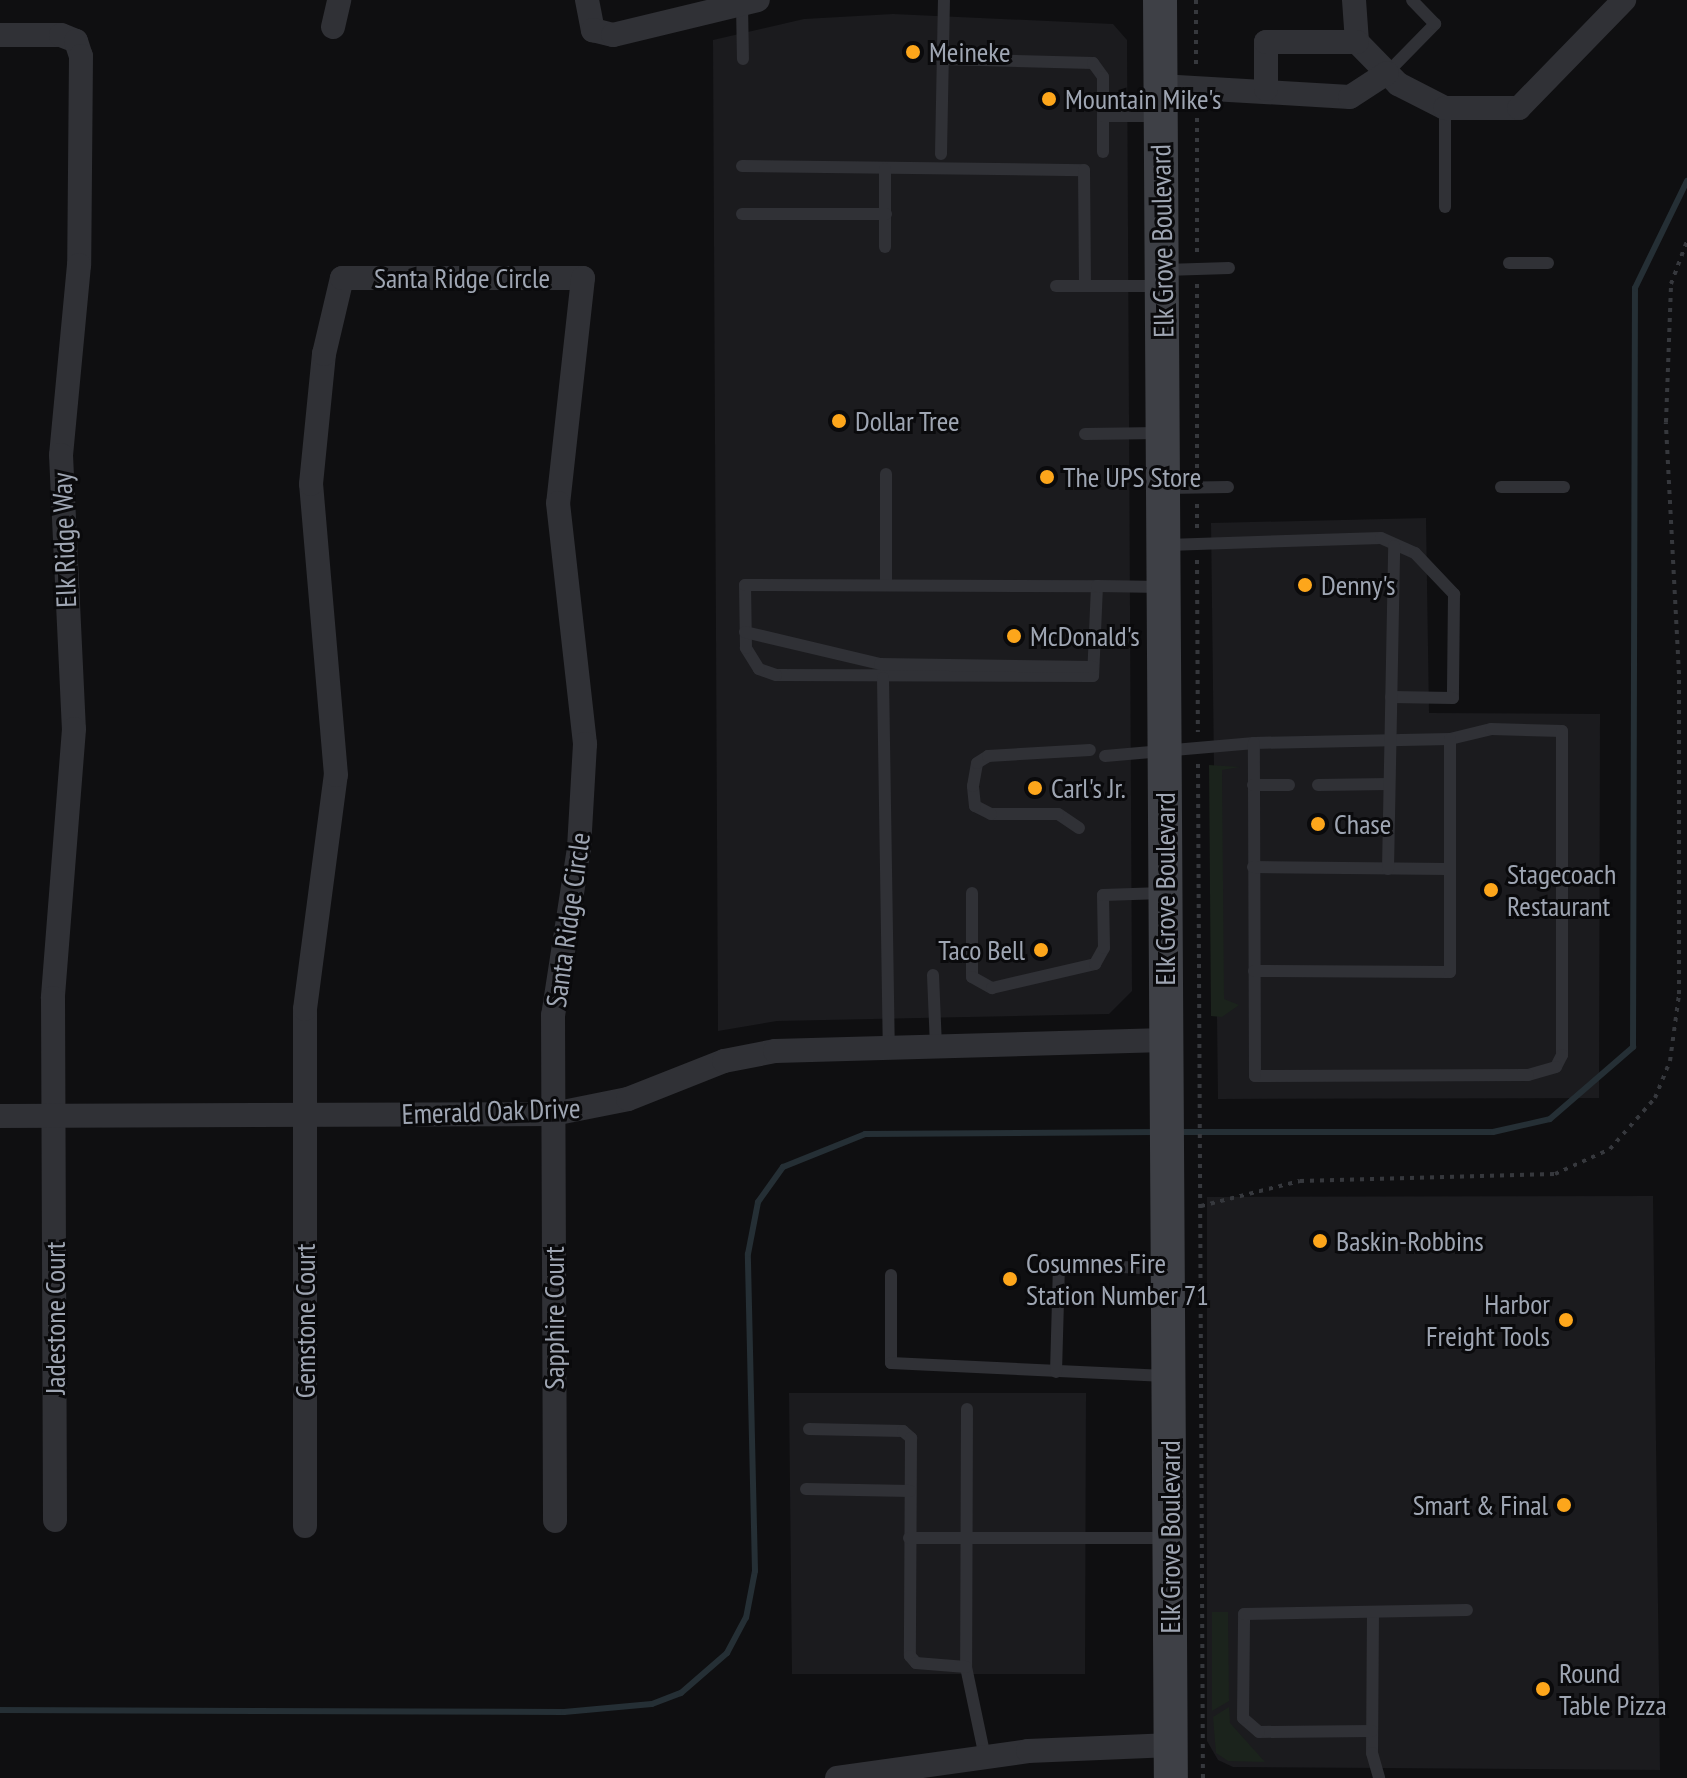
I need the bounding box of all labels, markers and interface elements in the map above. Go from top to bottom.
place label: Meineke [929,35,1010,69]
marker: Meineke [904,43,922,61]
place label: Mountain Mike's [1065,82,1221,116]
marker: Mountain Mike's [1040,90,1058,108]
street label: Elk Grove Boulevard [1144,144,1180,338]
street label: Santa Ridge Circle [374,261,550,295]
place label: Dollar Tree [855,404,960,438]
marker: Dollar Tree [830,412,848,430]
place label: The UPS Store [1063,460,1201,494]
marker: The UPS Store [1038,468,1056,486]
street label: Elk Ridge Way [45,471,83,609]
place label: Denny's [1321,568,1395,602]
marker: Denny's [1296,576,1314,594]
place label: McDonald's [1030,619,1140,653]
marker: McDonald's [1005,627,1023,645]
place label: Carl's Jr. [1051,771,1126,805]
marker: Carl's Jr. [1026,779,1044,797]
street label: Elk Grove Boulevard [1148,792,1182,986]
place label: Chase [1334,807,1391,841]
marker: Chase [1309,815,1327,833]
street label: Santa Ridge Circle [539,830,597,1010]
place label: Stagecoach Restaurant [1507,857,1616,923]
marker: Stagecoach Restaurant [1482,881,1500,899]
place label: Taco Bell [938,933,1025,967]
marker: Taco Bell [1032,941,1050,959]
street label: Emerald Oak Drive [401,1091,581,1131]
place label: Baskin-Robbins [1336,1224,1484,1258]
marker: Baskin-Robbins [1311,1232,1329,1250]
street label: Jadestone Court [38,1242,72,1394]
street label: Gemstone Court [288,1244,322,1398]
street label: Sapphire Court [537,1246,571,1390]
place label: Cosumnes Fire Station Number 71 [1026,1246,1209,1312]
marker: Cosumnes Fire Station Number 71 [1001,1270,1019,1288]
place label: Harbor Freight Tools [1425,1287,1550,1353]
marker: Harbor Freight Tools [1557,1311,1575,1329]
street label: Elk Grove Boulevard [1153,1440,1187,1634]
place label: Smart & Final [1413,1488,1548,1522]
marker: Smart & Final [1555,1496,1573,1514]
place label: Round Table Pizza [1559,1656,1667,1722]
marker: Round Table Pizza [1534,1680,1552,1698]

